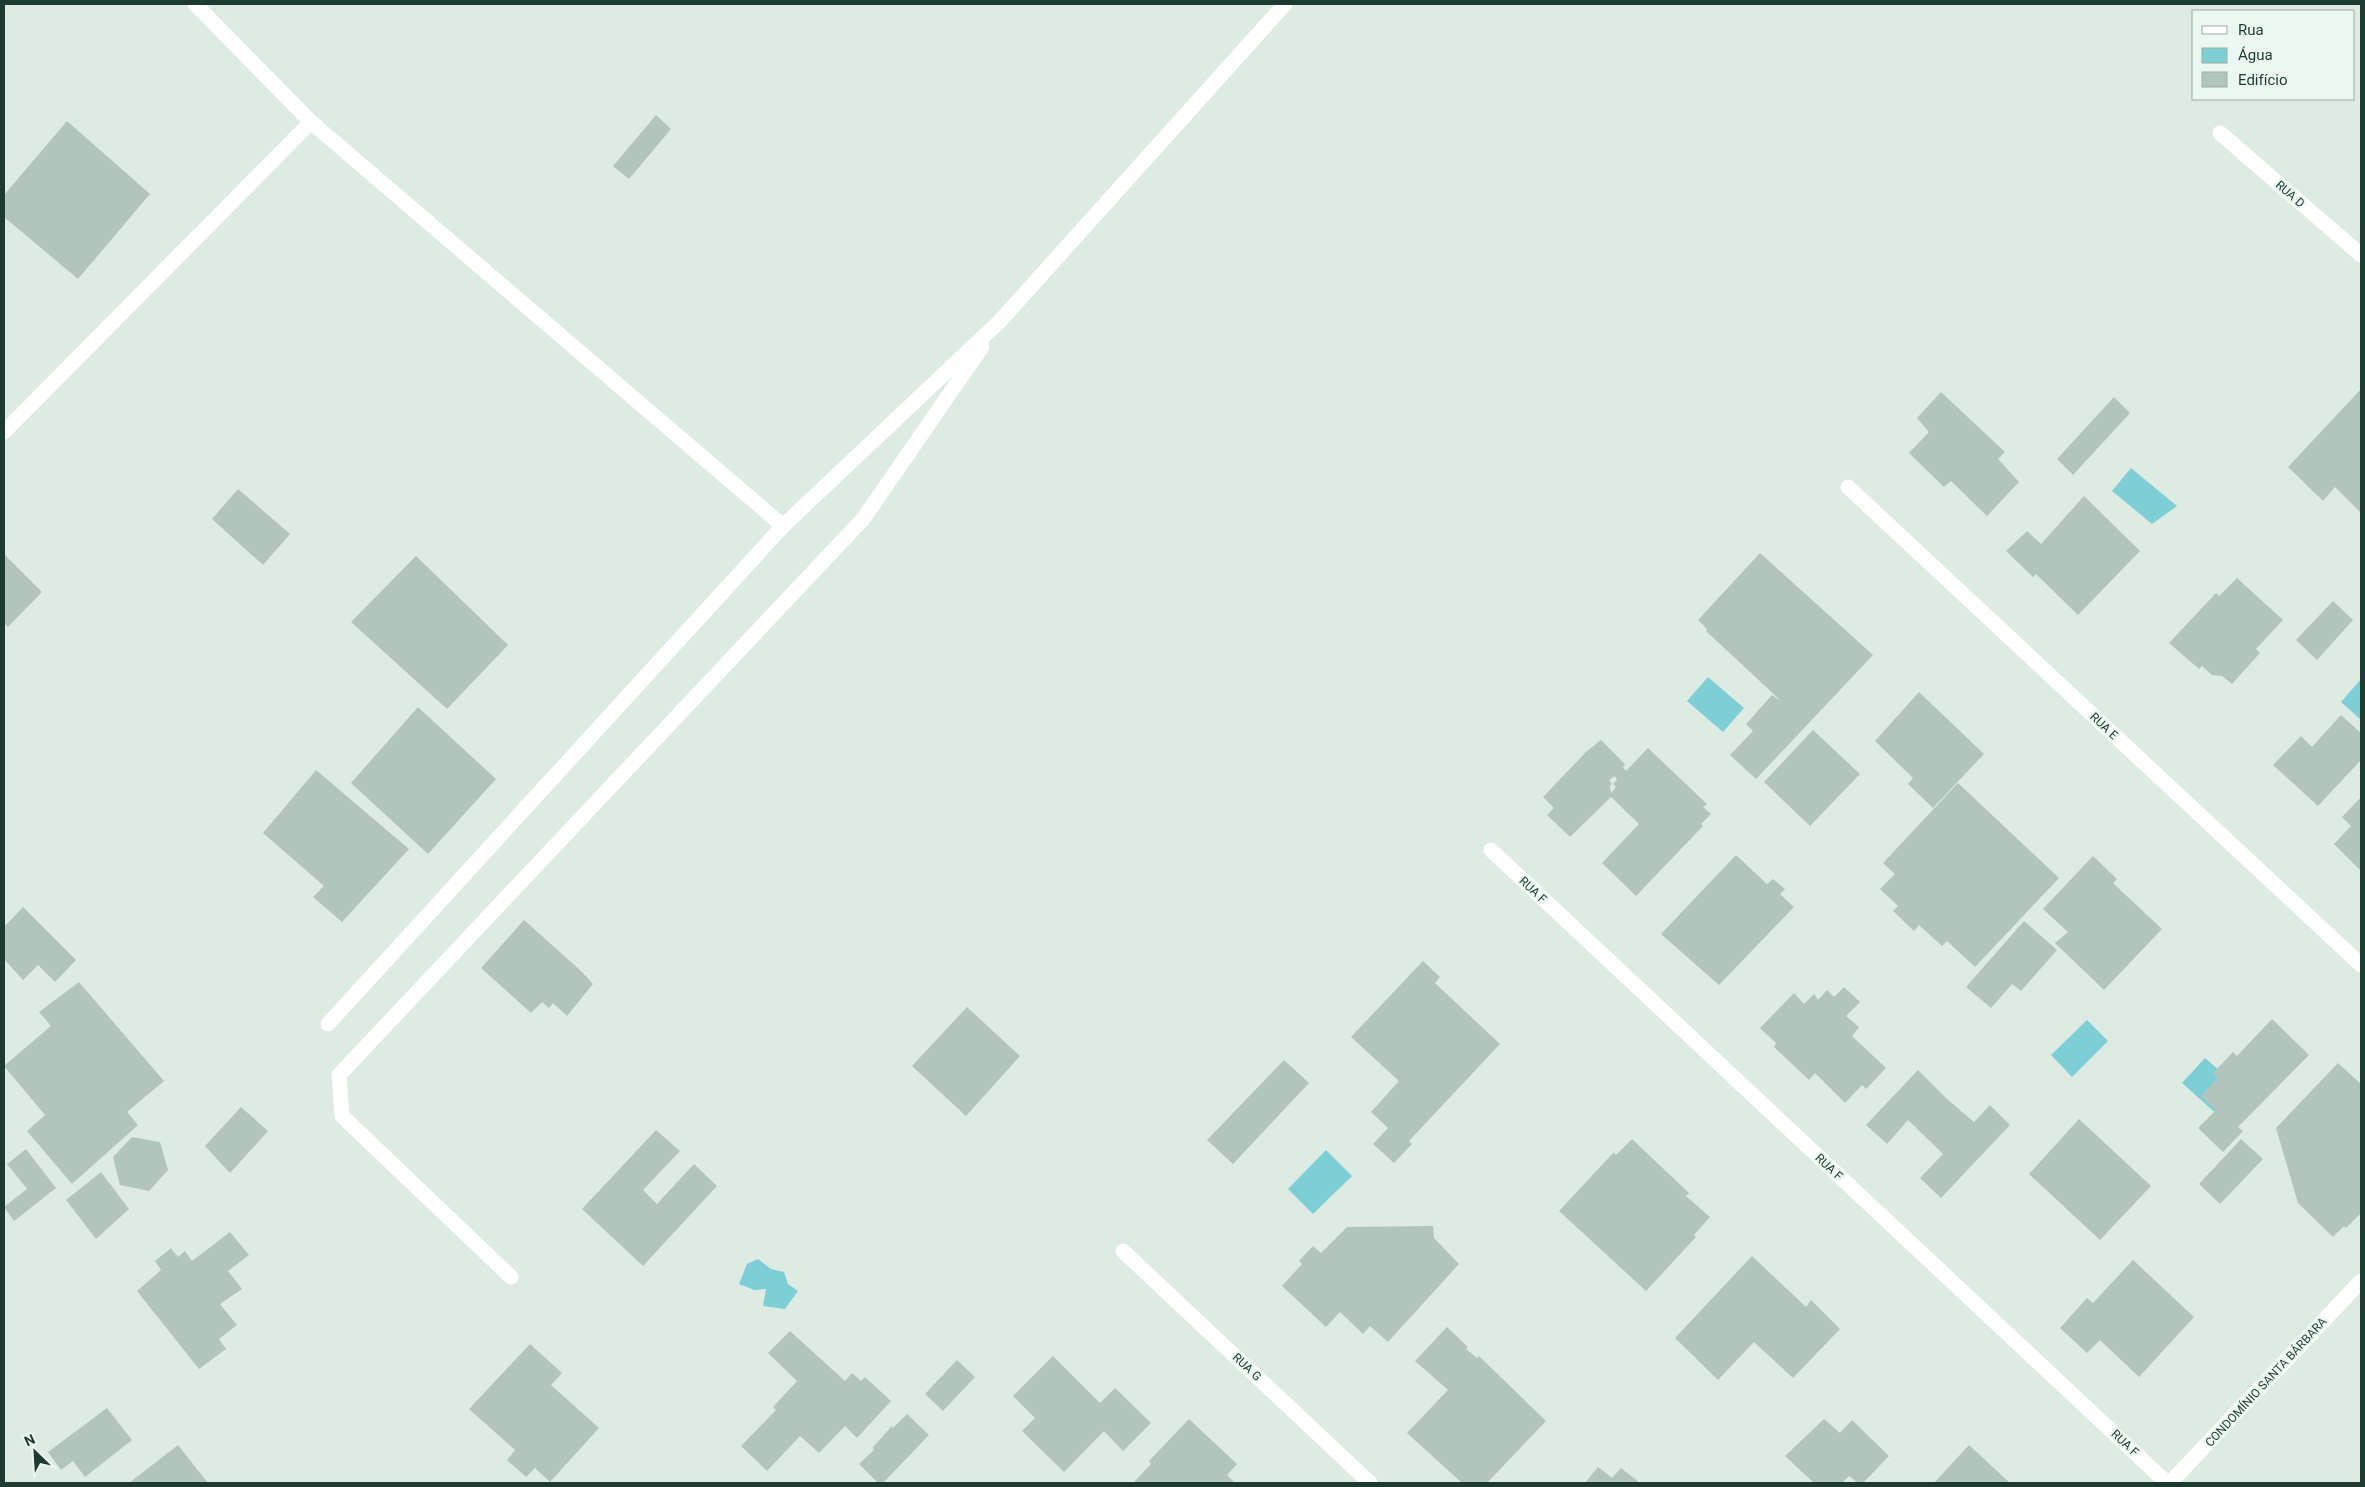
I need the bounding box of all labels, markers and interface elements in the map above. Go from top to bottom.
legend [2192,10,2355,100]
text: Rua [2238,21,2264,39]
text: Água [2238,46,2273,64]
text: Edifício [2238,71,2287,89]
street label: RUA D [2273,178,2307,210]
street label: RUA E [2087,710,2121,742]
street label: RUA F [1516,874,1550,906]
street label: RUA F [1812,1151,1846,1183]
street label: CONDOMÍNIO SANTA BÁRBARA [2202,1314,2330,1450]
street label: RUA G [1230,1350,1264,1384]
north arrow [10,1427,60,1477]
street label: RUA F [2108,1427,2142,1459]
text: N [22,1431,37,1450]

